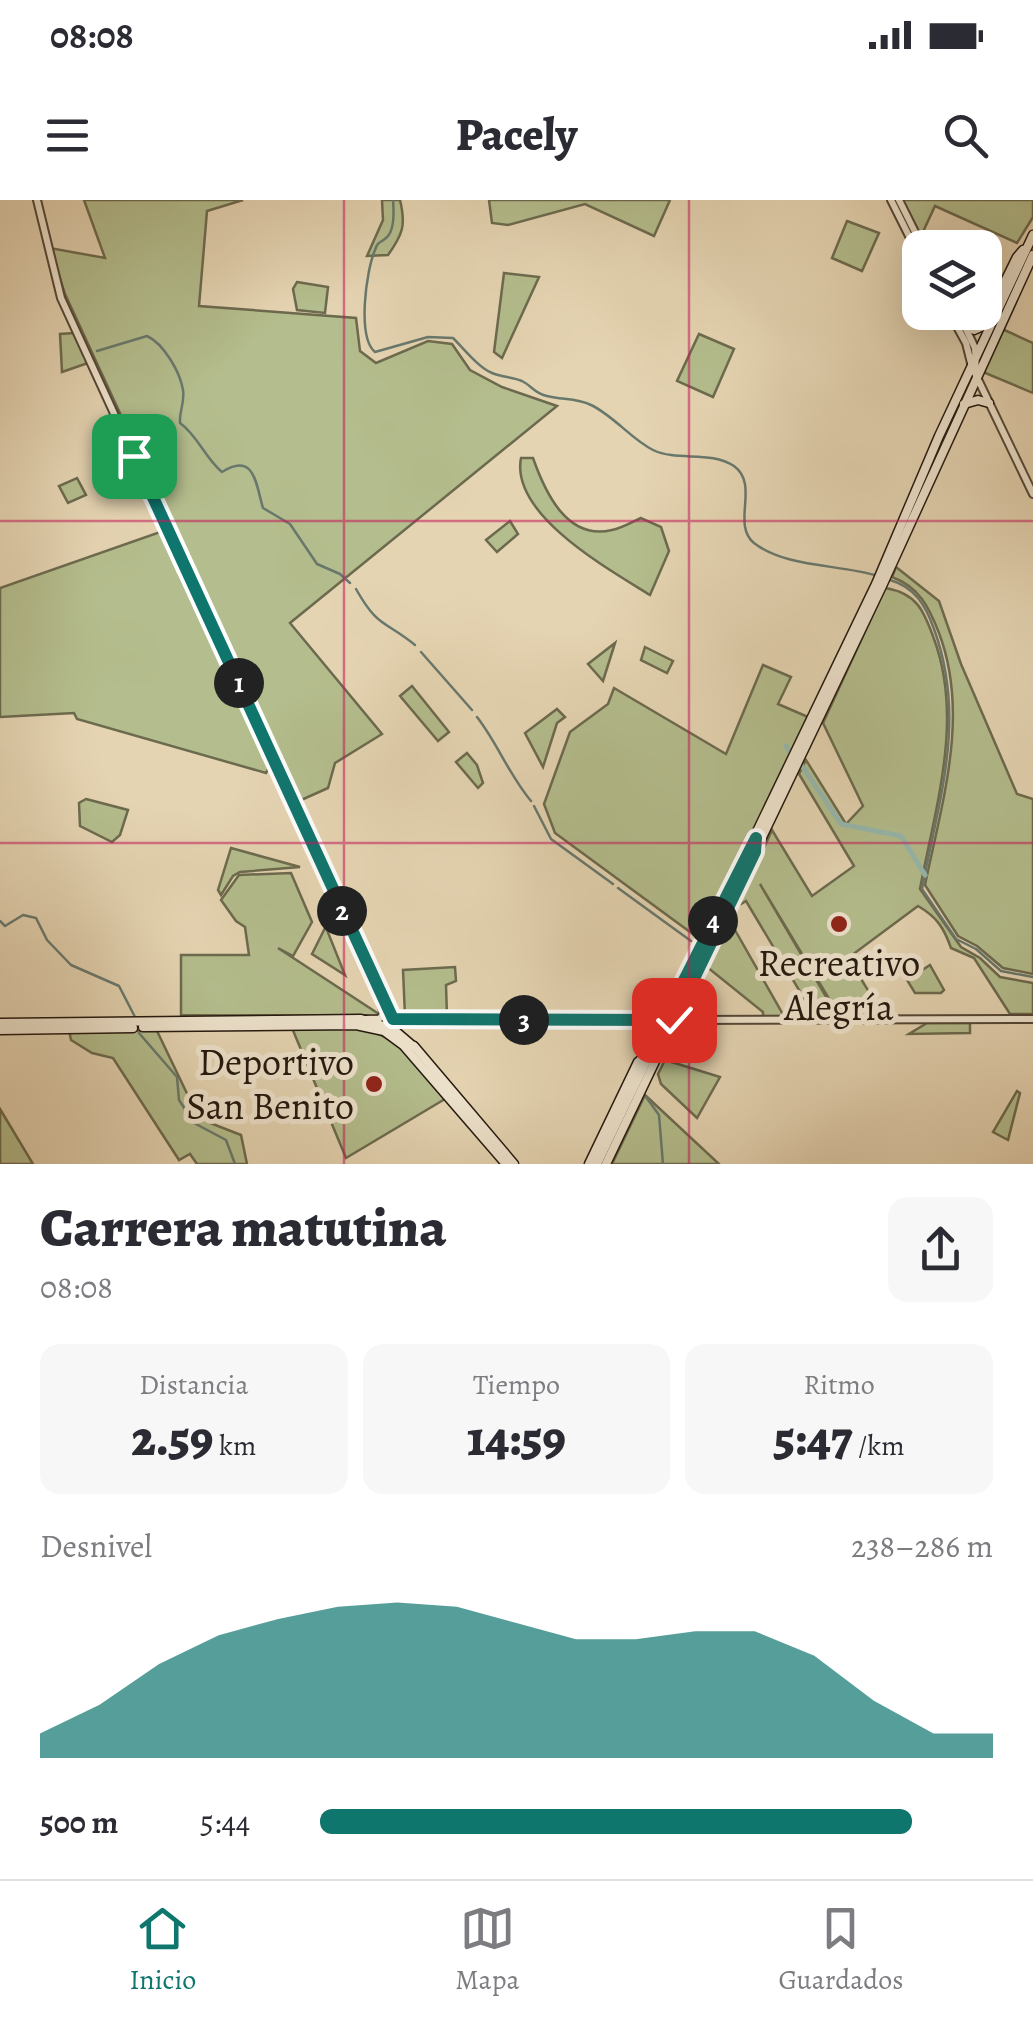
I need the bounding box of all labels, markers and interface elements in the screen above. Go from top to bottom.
text: 08:08 [50,9,134,61]
text: Pacely [456,104,577,166]
icon: menu [40,108,95,163]
icon: search [938,108,993,163]
map controls [902,230,1002,330]
button: layers [902,230,1002,330]
pin [92,414,177,499]
icon: arrive [107,429,162,484]
pin: 1 [214,658,264,708]
text: 1 [234,664,244,702]
pin: 2 [317,886,367,936]
text: 2 [335,892,349,930]
pin: 4 [688,896,738,946]
text: 4 [706,902,720,940]
marker: Recreativo Alegría [828,913,850,935]
place label: Recreativo Alegría [758,937,920,1033]
pin [632,978,717,1063]
icon: check [647,993,702,1048]
pin: 3 [499,995,549,1045]
text: 3 [518,1001,530,1039]
place label: Deportivo San Benito [186,1036,354,1132]
marker: Deportivo San Benito [363,1073,385,1095]
text: Carrera matutina [40,1190,447,1265]
button: share [888,1197,993,1302]
text: 08:08 [40,1265,113,1309]
text: Distancia [139,1366,248,1404]
text: Tiempo [473,1366,560,1404]
text: Ritmo [804,1366,875,1404]
text: 2.59 [131,1404,213,1472]
text: 14:59 [467,1404,566,1472]
text: 5:47 [774,1404,852,1472]
text: km [213,1427,256,1465]
text: /km [852,1427,904,1465]
text: Desnivel [40,1524,152,1568]
text: 238–286 m [851,1524,993,1568]
text: 500 m [40,1800,118,1844]
text: 5:44 [200,1800,250,1844]
tab: Inicio [129,1901,196,1999]
tab: Mapa [455,1901,520,1999]
tab: Guardados [778,1901,904,1999]

